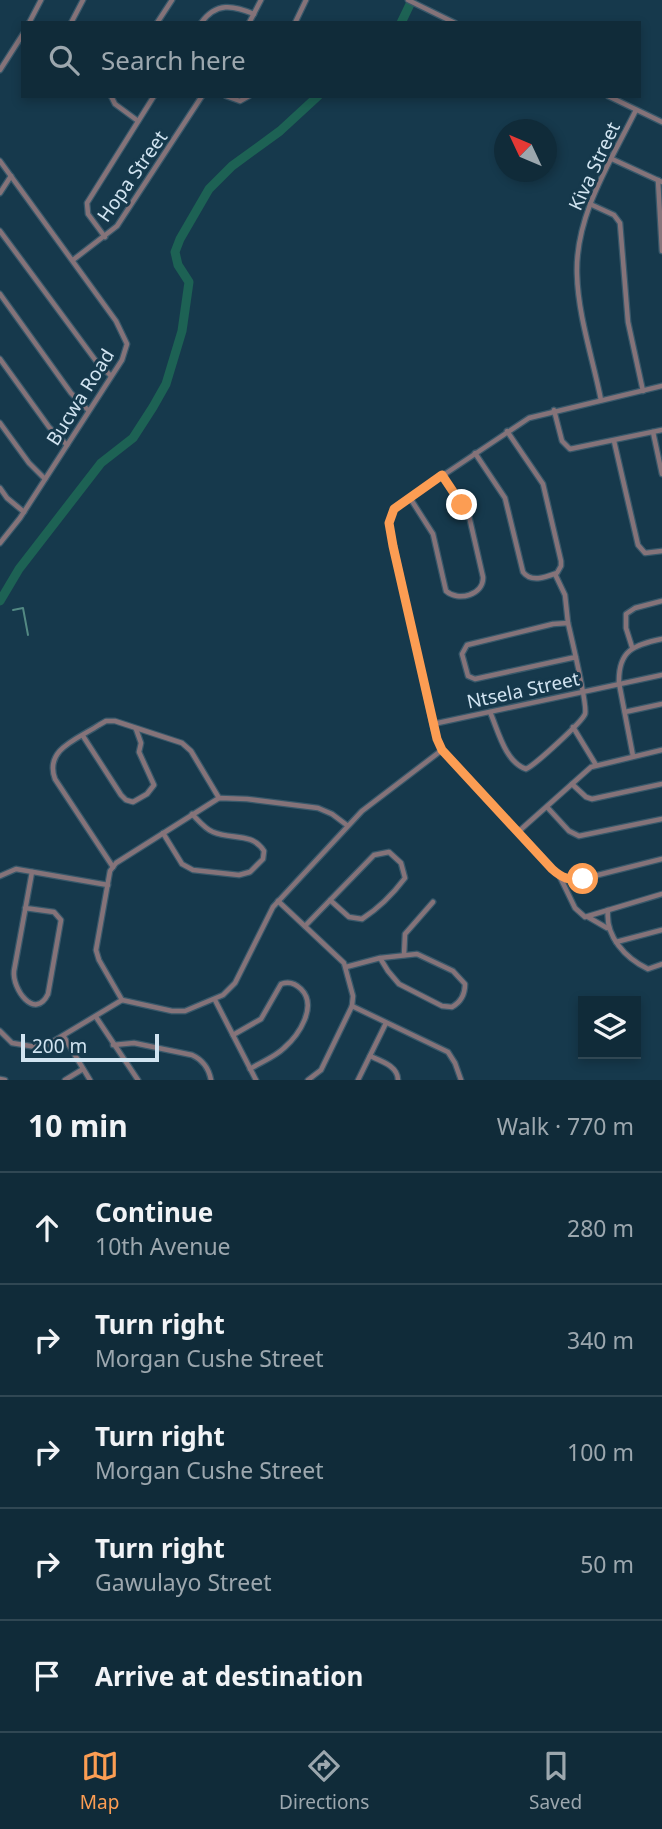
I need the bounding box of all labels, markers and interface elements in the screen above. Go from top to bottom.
search box [21,21,641,98]
icon: search [45,41,83,79]
text: Search here [101,42,246,78]
street label: Kiva Street [562,117,626,215]
north arrow [494,119,557,182]
street label: Hopa Street [91,125,173,227]
street label: Bucwa Road [40,344,120,450]
route end [446,489,477,520]
street label: Ntsela Street [464,665,582,715]
route start [567,863,598,894]
map controls [578,996,641,1059]
button: layers [578,996,641,1059]
scale bar [21,1031,159,1063]
text: 200 m [32,1033,87,1059]
text: 10 min [28,1105,128,1146]
text: Walk · 770 m [497,1110,634,1142]
text: Continue [95,1194,213,1230]
icon: ahead [28,1209,66,1247]
text: 280 m [567,1212,634,1244]
text: 10th Avenue [95,1230,231,1262]
text: Turn right [95,1306,225,1342]
icon: right [28,1321,66,1359]
text: 340 m [567,1324,634,1356]
text: Morgan Cushe Street [95,1342,323,1374]
text: Turn right [95,1418,225,1454]
icon: right [28,1433,66,1471]
text: 100 m [567,1436,634,1468]
text: Morgan Cushe Street [95,1454,323,1486]
text: Turn right [95,1530,225,1566]
icon: right [28,1545,66,1583]
text: 50 m [580,1548,634,1580]
text: Gawulayo Street [95,1566,272,1598]
icon: arrive [28,1657,66,1695]
text: Arrive at destination [95,1658,364,1694]
tab: Map [80,1747,119,1815]
tab: Directions [279,1747,369,1815]
tab: Saved [529,1747,582,1815]

